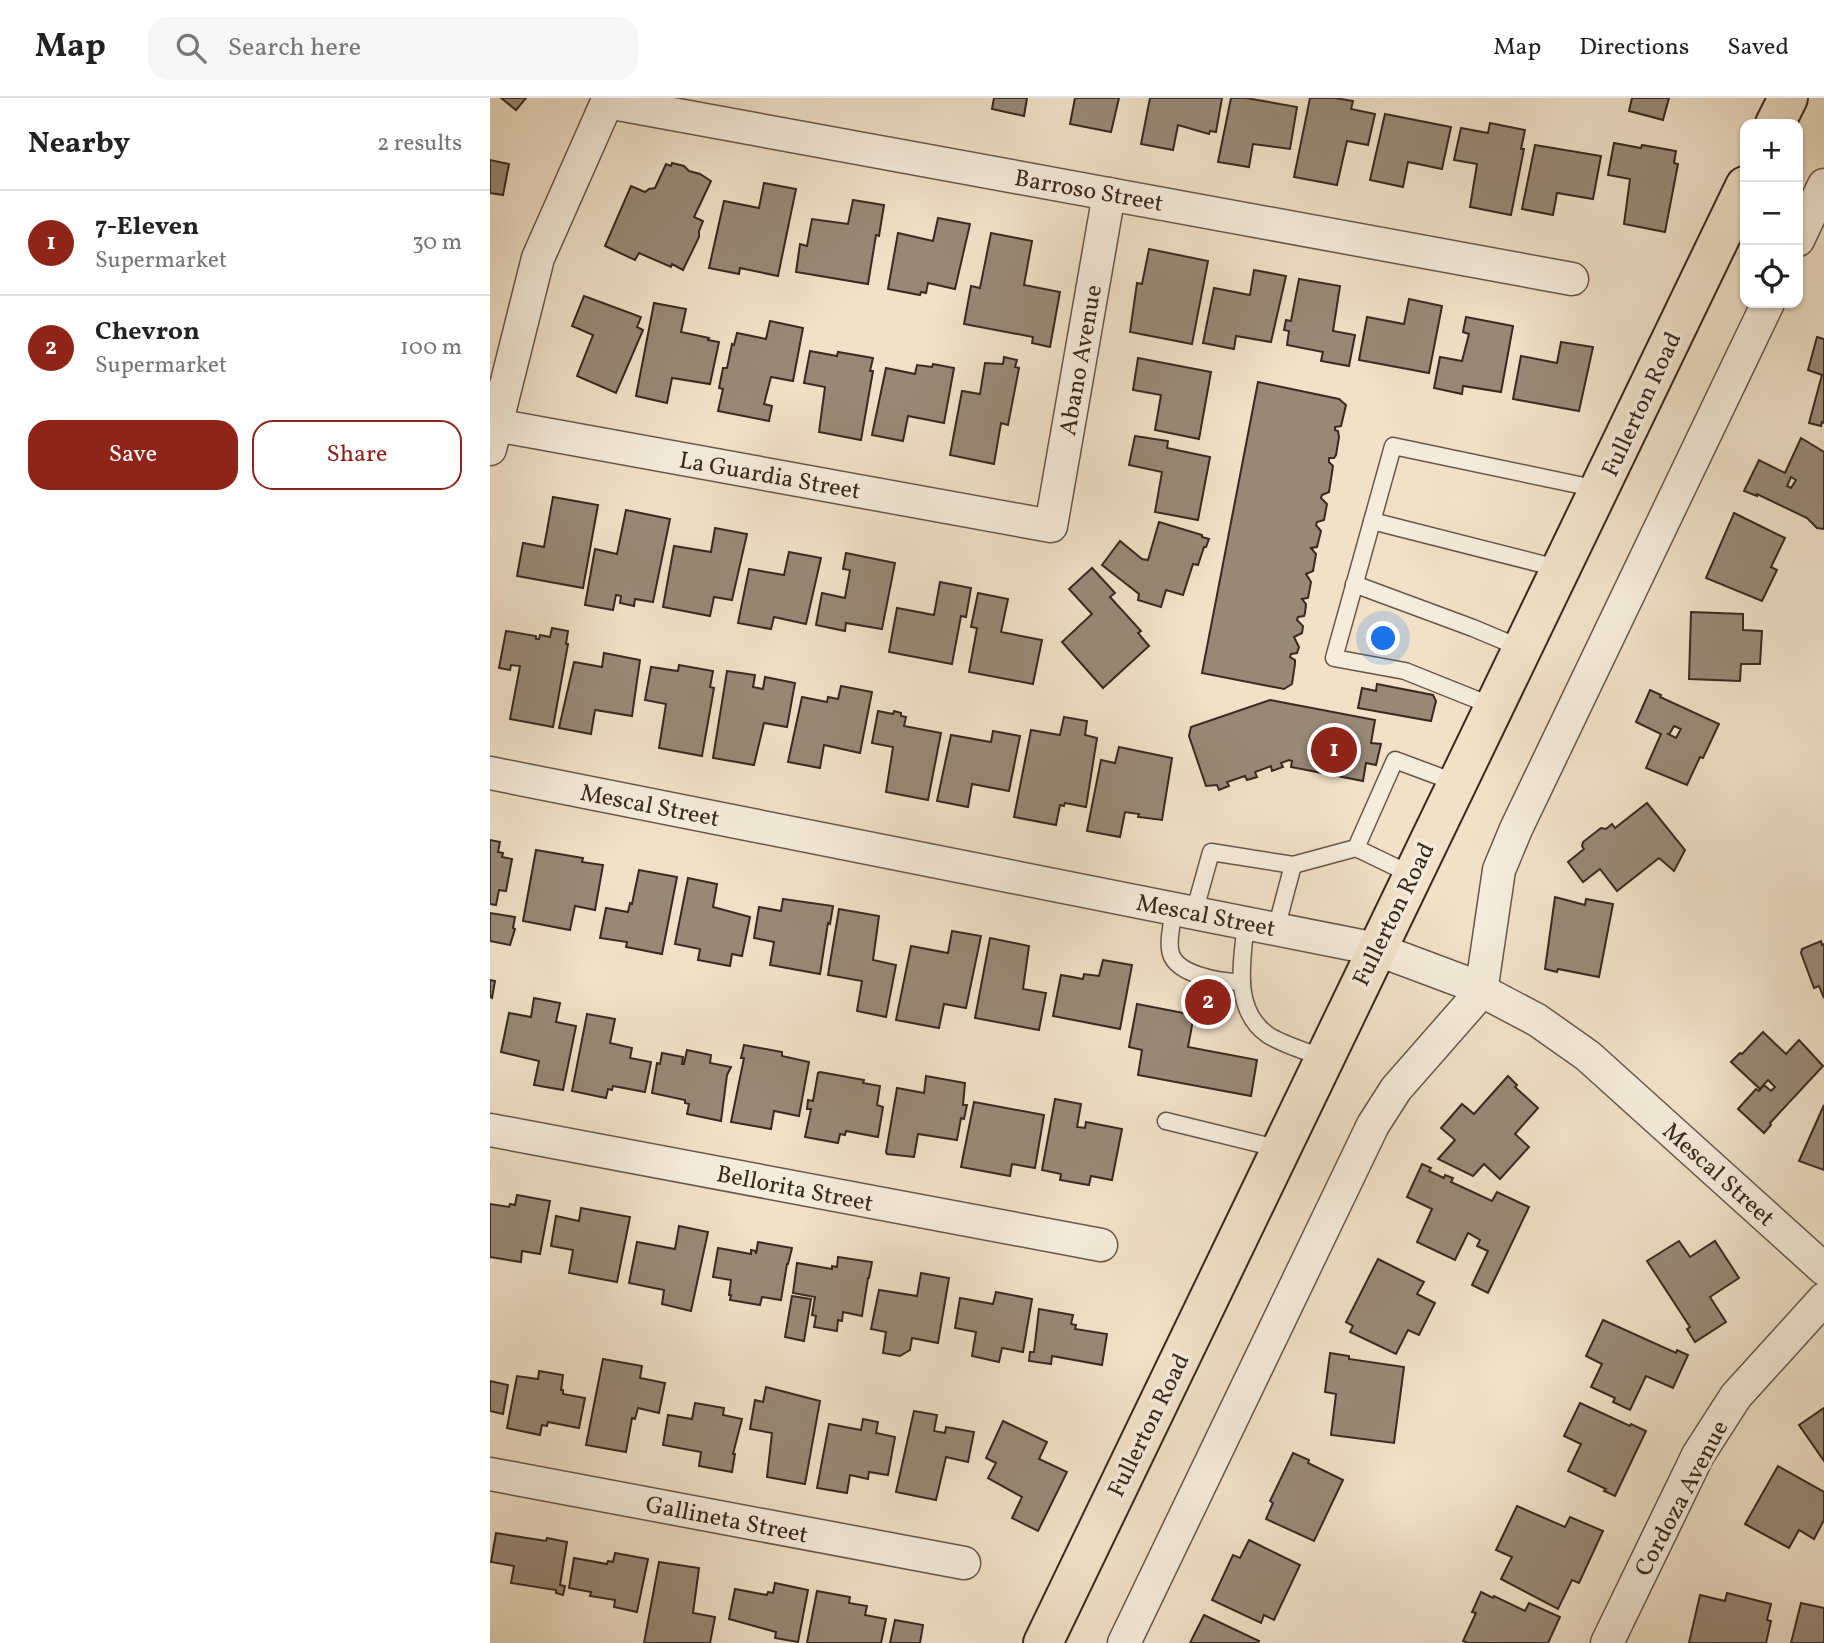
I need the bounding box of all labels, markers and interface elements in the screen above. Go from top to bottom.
search box [148,17,638,80]
text: Map [35,25,106,71]
icon: search [172,29,210,67]
text: Search here [228,30,361,66]
text: Map [1493,31,1541,65]
text: Directions [1579,31,1689,65]
text: Saved [1727,31,1789,65]
map controls [1740,119,1803,308]
button: + [1740,119,1803,182]
text: Nearby [28,123,130,165]
text: 2 results [377,128,462,160]
street label: Barroso Street [1012,162,1166,222]
button: − [1740,182,1803,245]
text: 7-Eleven [95,209,199,245]
text: 1 [46,227,56,259]
text: 30 m [412,227,462,259]
text: Supermarket [95,245,227,277]
button: locate [1740,245,1803,308]
street label: Abano Avenue [1052,282,1112,438]
text: Chevron [95,314,200,350]
street label: Fullerton Road [1594,327,1691,483]
text: 2 [45,332,57,364]
text: 100 m [400,332,462,364]
text: Supermarket [95,350,227,382]
button: Save [28,420,238,490]
button: Share [252,420,462,490]
street label: La Guardia Street [676,444,863,510]
your location [1366,621,1400,655]
pin: 1 [1311,724,1357,776]
street label: Mescal Street [577,777,722,837]
street label: Fullerton Road [1345,837,1444,993]
street label: Mescal Street [1133,887,1278,947]
pin: 2 [1185,976,1231,1028]
street label: Mescal Street [1654,1116,1781,1235]
street label: Bellorita Street [713,1158,876,1222]
street label: Fullerton Road [1100,1348,1199,1504]
street label: Cordoza Avenue [1627,1415,1738,1583]
street label: Gallineta Street [642,1489,811,1553]

